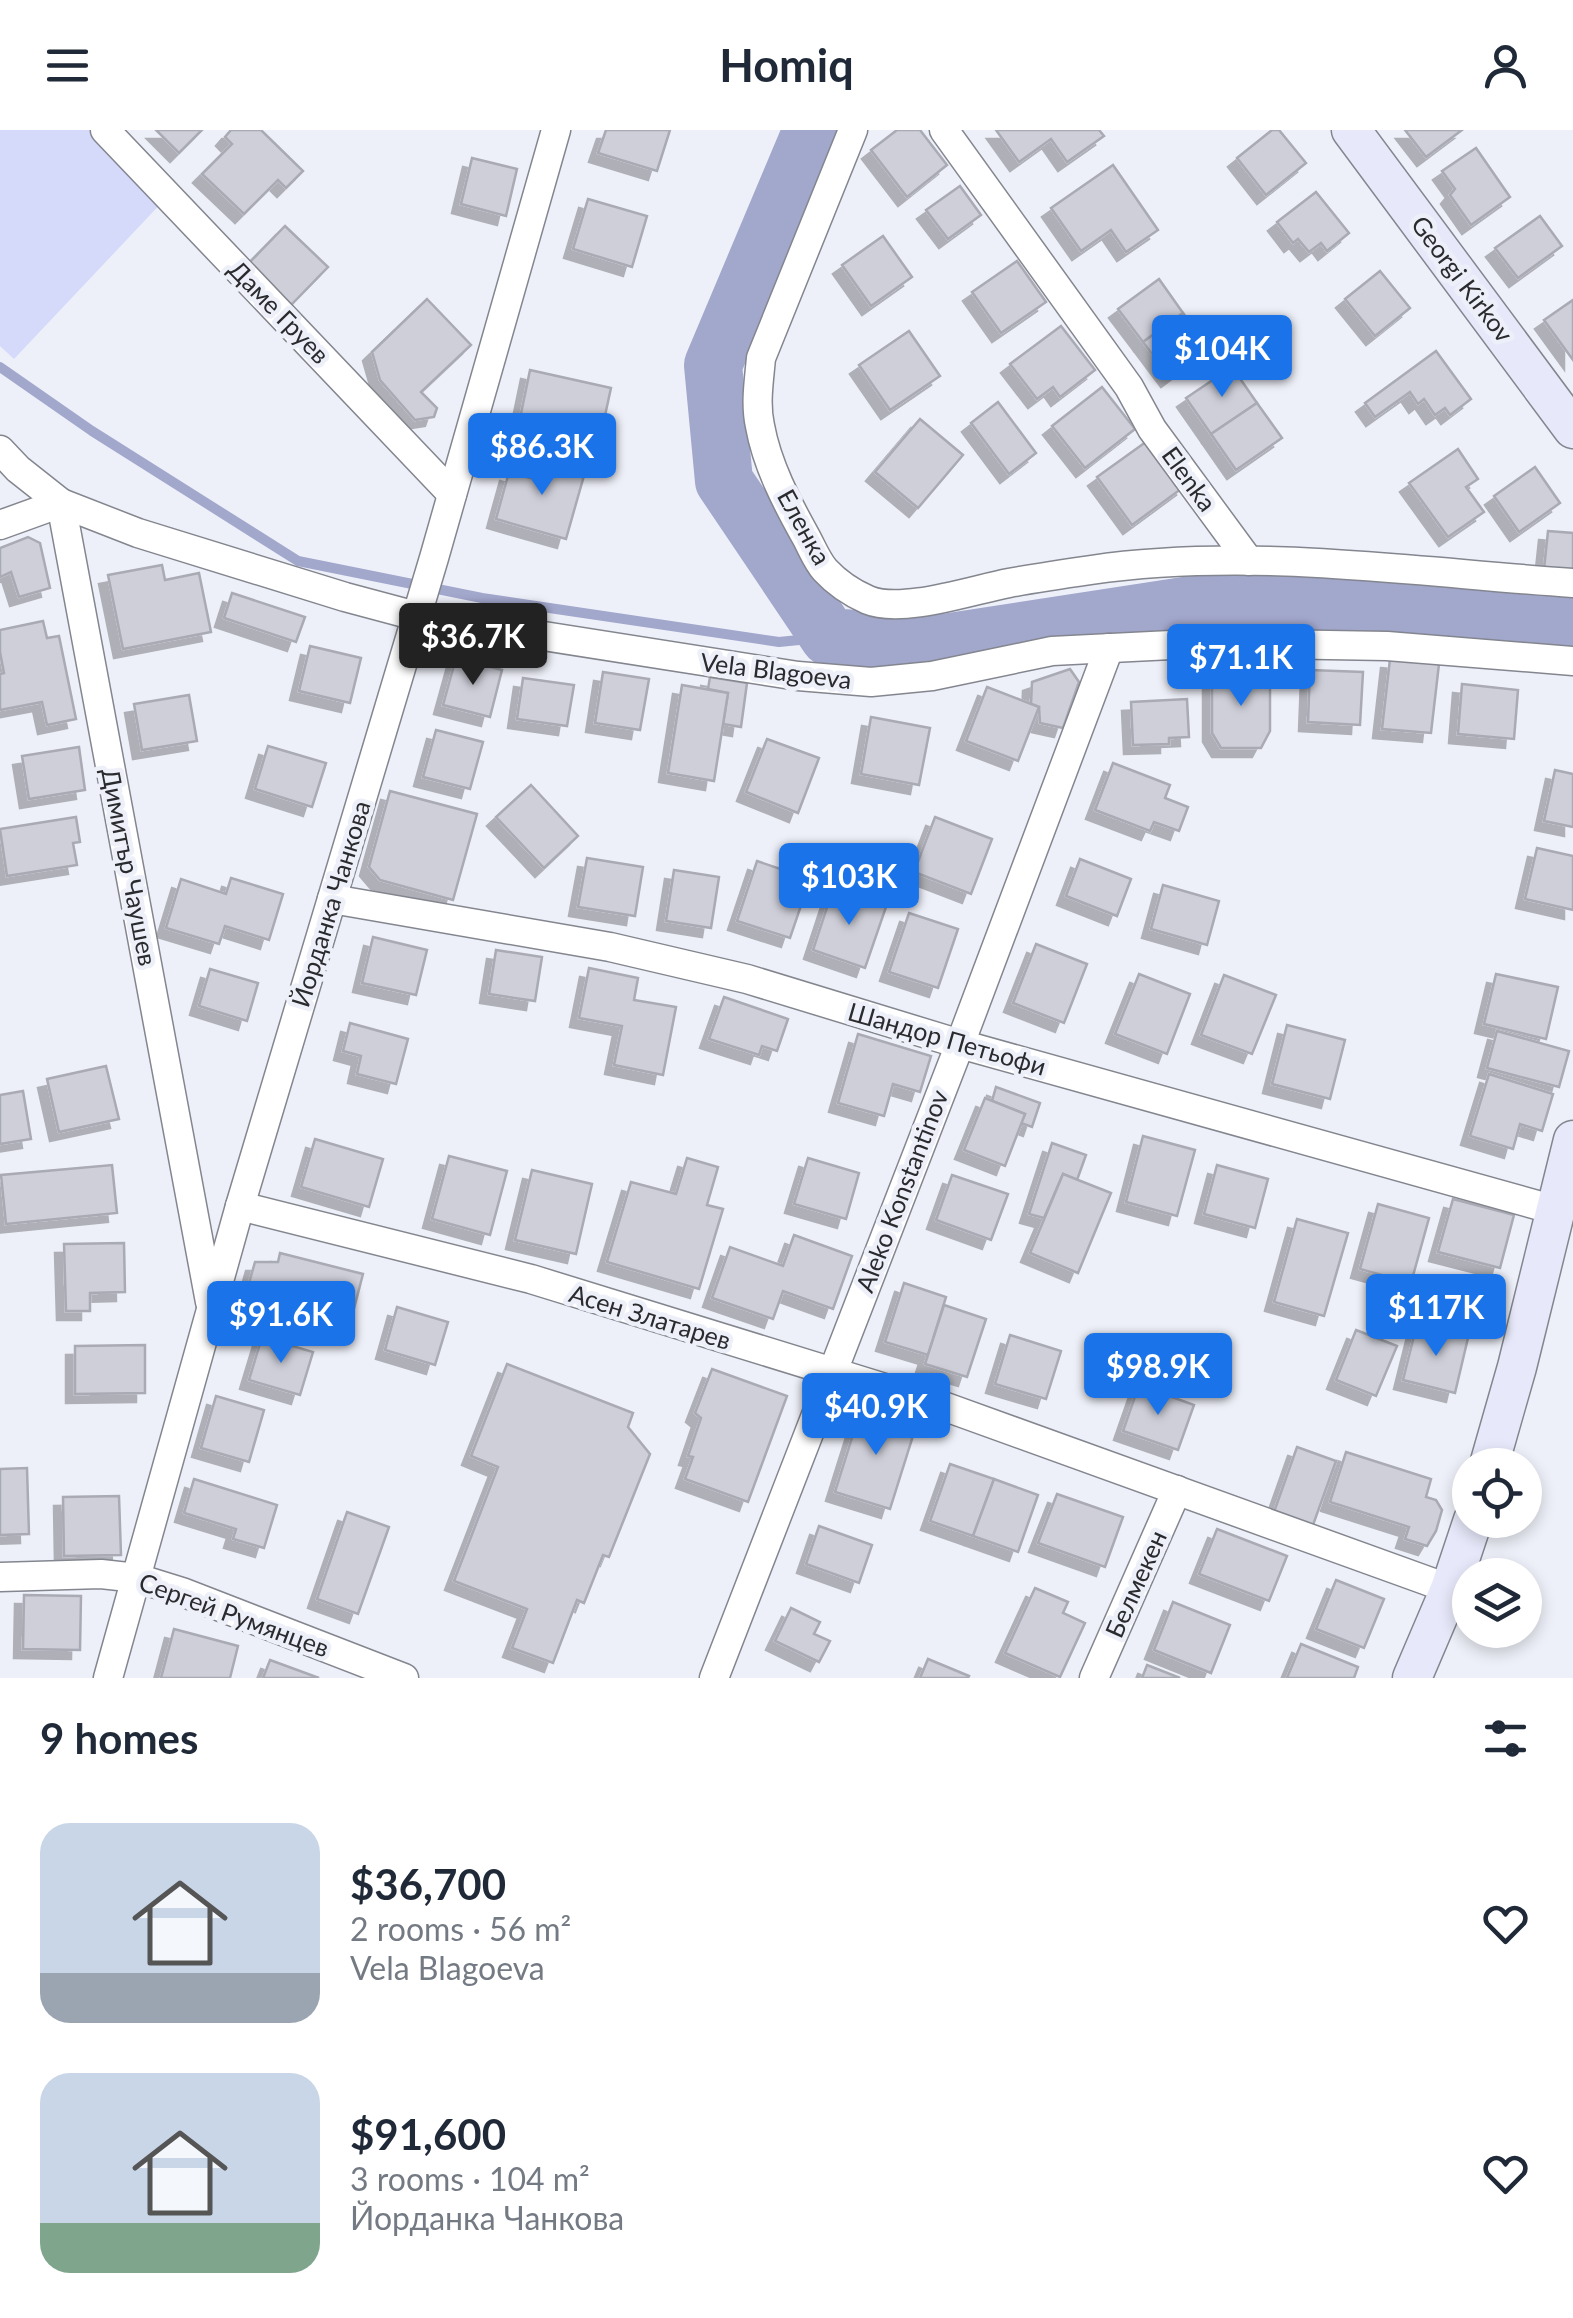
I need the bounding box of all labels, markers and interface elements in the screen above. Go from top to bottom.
icon: menu [40,38,95,93]
text: Homiq [719,38,854,92]
icon: person [1478,38,1533,93]
street label: Georgi Kirkov [1406,209,1520,347]
street label: Даме Груев [223,254,336,369]
pin: $104K [1152,315,1292,400]
text: $104K [1174,328,1270,367]
pin: $86.3K [461,413,623,498]
text: $86.3K [490,426,594,465]
street label: Elenka [1156,440,1223,517]
street label: Еленка [772,484,838,570]
pin: $36.7K [392,603,554,688]
text: $36.7K [421,616,525,655]
pin: $71.1K [1160,624,1322,709]
text: $71.1K [1189,637,1293,676]
street label: Vela Blagoeva [699,646,853,694]
street label: Димитър Чаушев [96,765,164,968]
street label: Йорданка Чанкова [284,797,376,1011]
pin: $103K [779,843,919,928]
text: $103K [801,856,897,895]
street label: Шандор Петьофи [845,995,1050,1081]
street label: Aleko Konstantinov [849,1085,954,1296]
pin: $117K [1366,1274,1506,1359]
street label: Асен Златарев [566,1277,735,1355]
pin: $91.6K [200,1281,362,1366]
text: $117K [1388,1287,1484,1326]
text: $91.6K [229,1294,333,1333]
pin: $98.9K [1077,1333,1239,1418]
text: $98.9K [1106,1346,1210,1385]
pin: $40.9K [795,1373,957,1458]
text: $40.9K [824,1386,928,1425]
map controls [1452,1448,1542,1648]
button: locate [1452,1448,1542,1538]
street label: Белмекен [1098,1525,1172,1642]
button: layers [1452,1558,1542,1648]
street label: Сергей Румянцев [135,1566,333,1662]
icon: filters [1478,1711,1533,1766]
text: 9 homes [40,1713,198,1763]
text: $36,700 [350,1859,506,1909]
icon: home [120,1863,240,1983]
icon: heart [1478,1896,1533,1951]
text: 2 rooms · 56 m² [350,1909,571,1948]
text: Vela Blagoeva [350,1948,545,1987]
text: $91,600 [350,2109,506,2159]
icon: home [120,2113,240,2233]
icon: heart [1478,2146,1533,2201]
text: 3 rooms · 104 m² [350,2159,590,2198]
text: Йорданка Чанкова [350,2198,624,2237]

